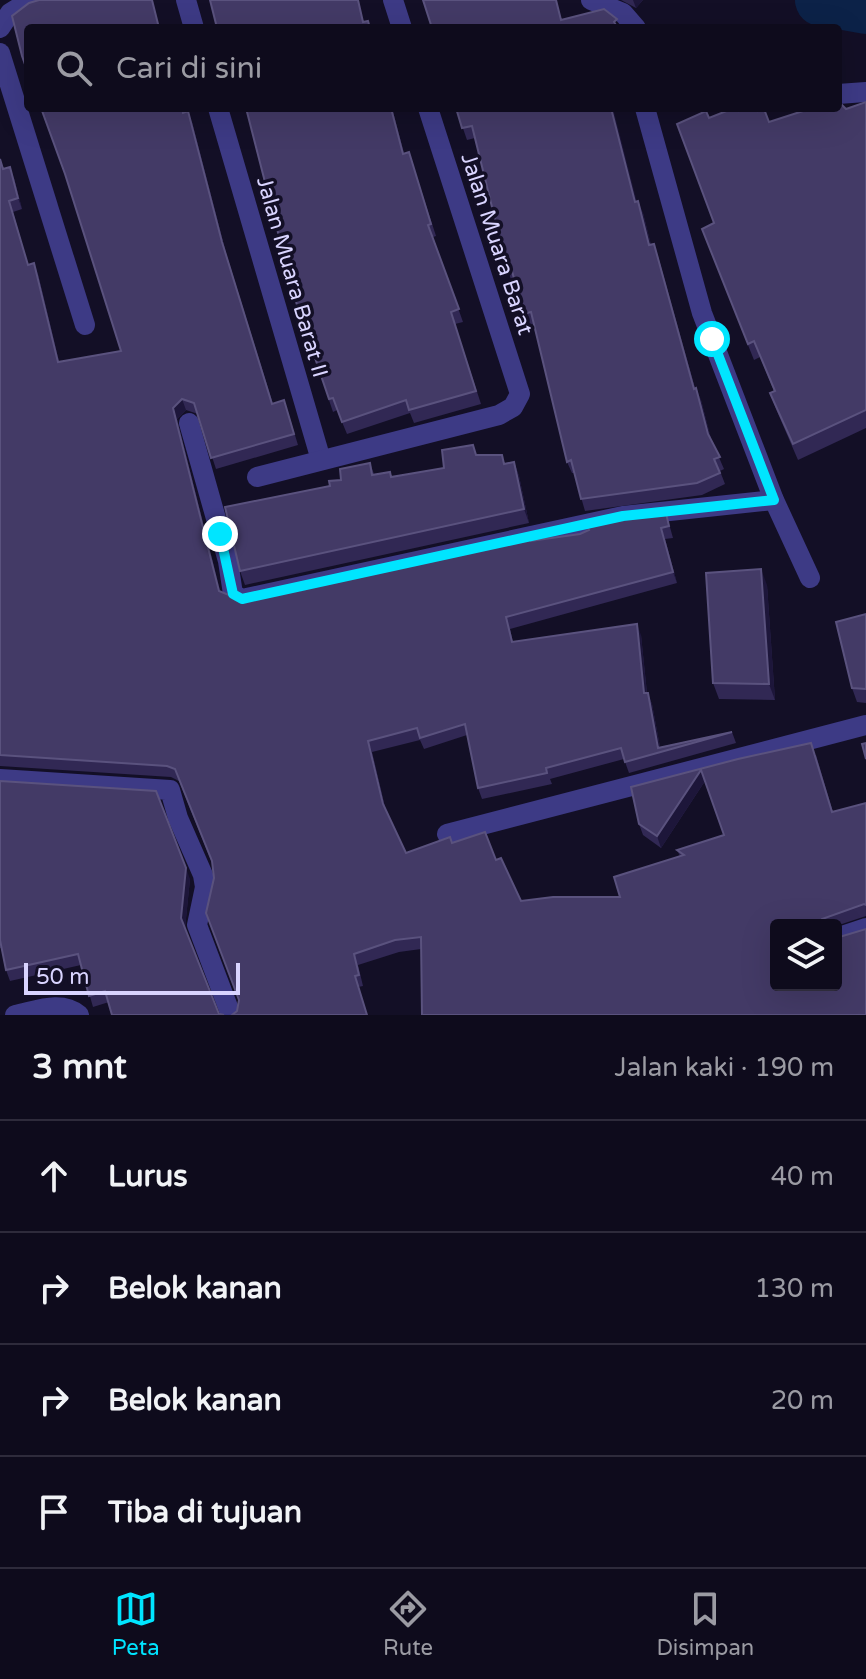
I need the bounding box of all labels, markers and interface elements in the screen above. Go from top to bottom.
search box [24,24,842,112]
icon: search [52,46,96,90]
text: Cari di sini [116,50,262,87]
street label: Jalan Muara Barat [455,150,539,338]
street label: Jalan Muara Barat II [251,174,333,380]
route start [694,321,730,357]
route end [202,516,238,552]
map controls [770,919,842,991]
button: layers [770,919,842,991]
scale bar [24,959,240,995]
text: 50 m [36,964,90,990]
text: 3 mnt [32,1047,127,1088]
text: Jalan kaki · 190 m [615,1052,834,1083]
icon: ahead [32,1154,76,1198]
text: Lurus [108,1158,188,1195]
text: 40 m [771,1161,834,1192]
icon: right [32,1266,76,1310]
text: Belok kanan [108,1270,282,1307]
text: 130 m [754,1273,834,1304]
icon: right [32,1378,76,1422]
text: Belok kanan [108,1382,282,1419]
text: 20 m [771,1385,834,1416]
icon: arrive [32,1490,76,1534]
text: Tiba di tujuan [108,1494,302,1531]
tab: Peta [112,1587,160,1661]
tab: Rute [383,1587,433,1661]
tab: Disimpan [656,1587,754,1661]

